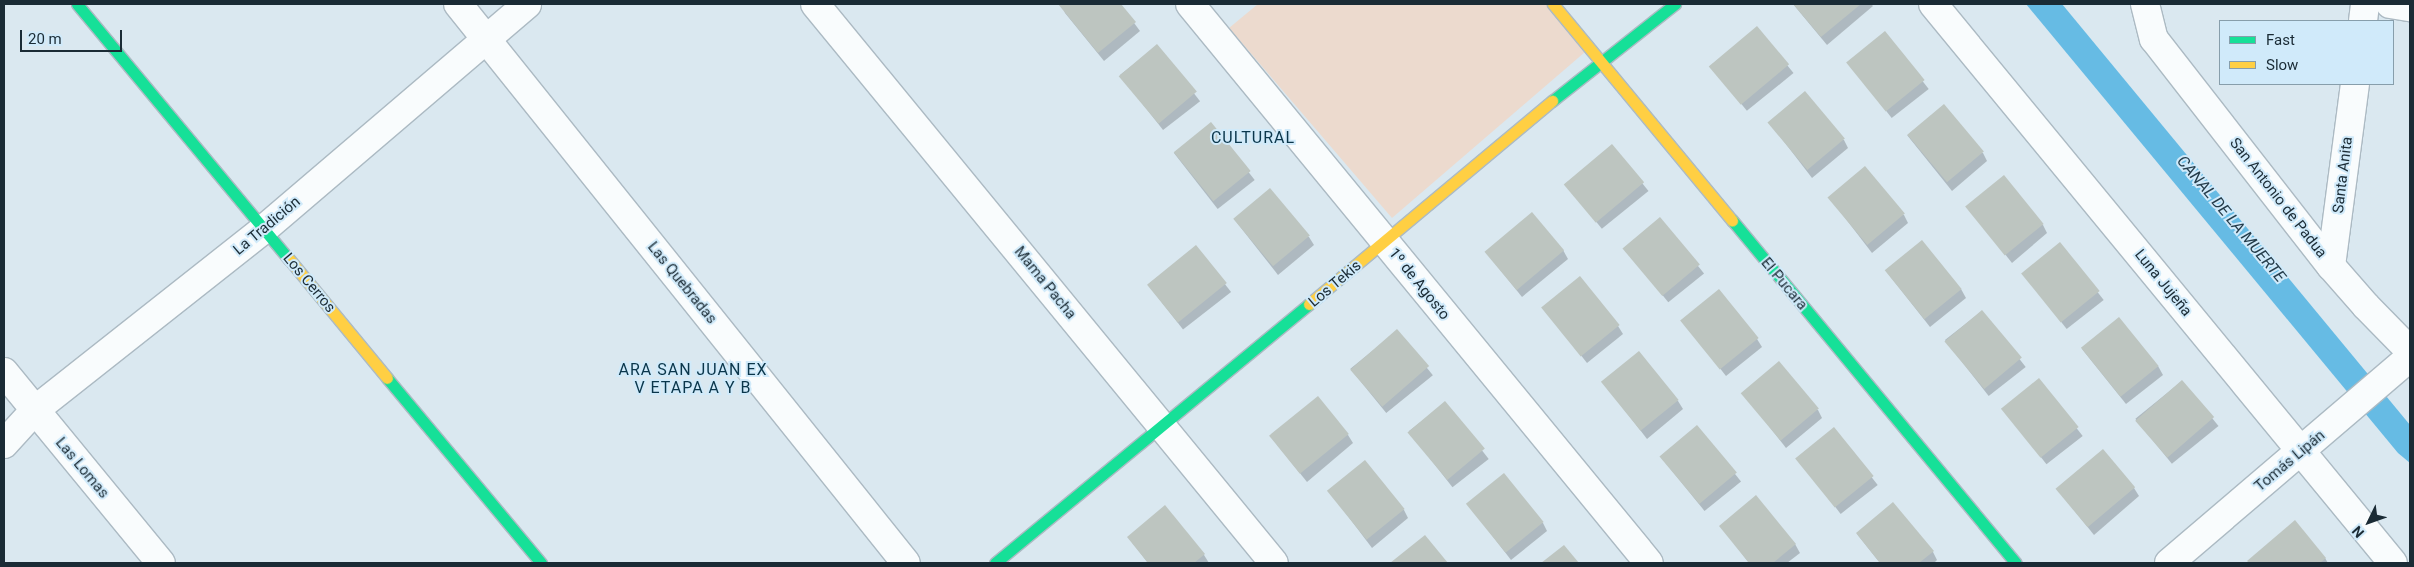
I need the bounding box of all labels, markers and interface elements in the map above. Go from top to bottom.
scale bar [22,20,125,52]
legend [2219,20,2394,85]
text: 20 m [28,30,62,48]
text: Fast [2266,31,2295,49]
text: Slow [2266,56,2298,74]
district label: CULTURAL [1210,128,1296,148]
street label: San Antonio de Padua [2226,134,2330,262]
street label: Santa Anita [2329,136,2357,214]
water label: CANAL DE LA MUERTE [2173,152,2289,286]
street label: La Tradición [230,193,304,259]
street label: Las Quebradas [644,238,720,328]
street label: Mama Pacha [1010,243,1080,323]
street label: 1º de Agosto [1385,245,1453,323]
street label: Luna Jujeña [2131,246,2195,320]
street label: Los Cerros [279,250,339,316]
street label: El Pucara [1757,254,1811,314]
street label: Los Tekis [1305,257,1365,311]
district label: ARA SAN JUAN EX V ETAPA A Y B [617,360,769,398]
street label: Tomás Lipán [2251,426,2329,496]
street label: Las Lomas [52,434,112,502]
north arrow [2344,497,2394,547]
text: N [2349,523,2367,541]

